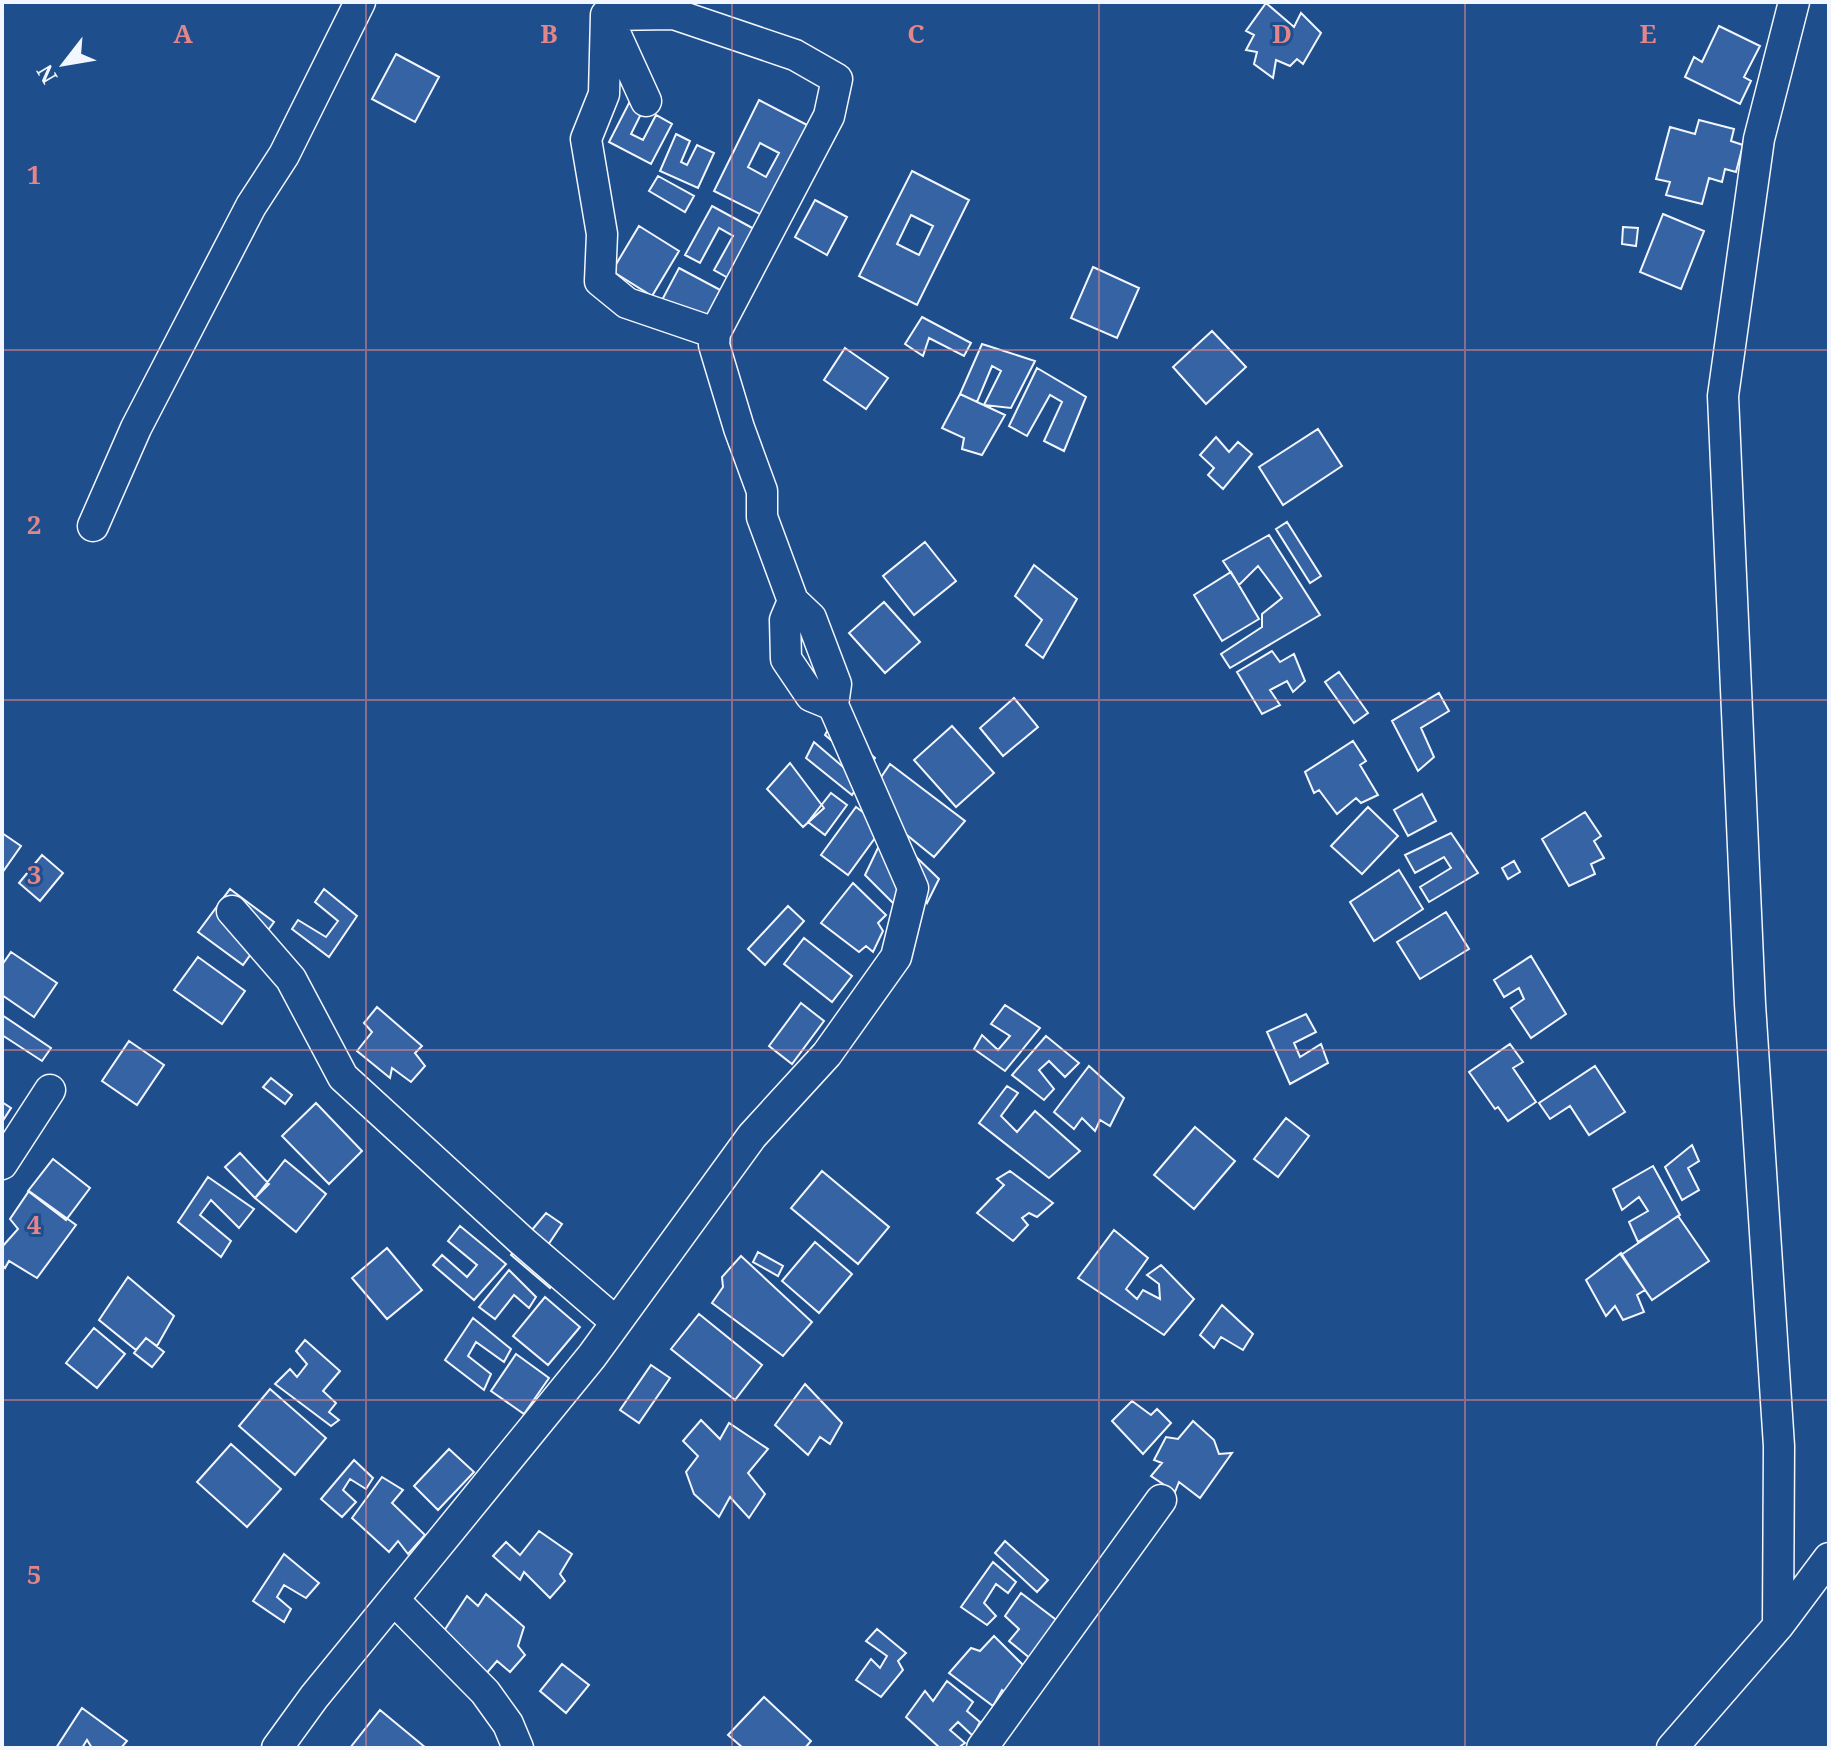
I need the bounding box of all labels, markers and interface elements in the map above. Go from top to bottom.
text: A [173,15,193,51]
text: B [540,15,558,51]
text: C [907,15,925,51]
text: D [1272,15,1292,51]
text: E [1640,15,1657,51]
north arrow [24,24,104,104]
text: N [29,60,63,90]
text: 1 [27,156,41,192]
text: 2 [27,506,41,542]
text: 3 [27,856,41,892]
text: 4 [27,1206,42,1242]
text: 5 [27,1556,41,1592]

